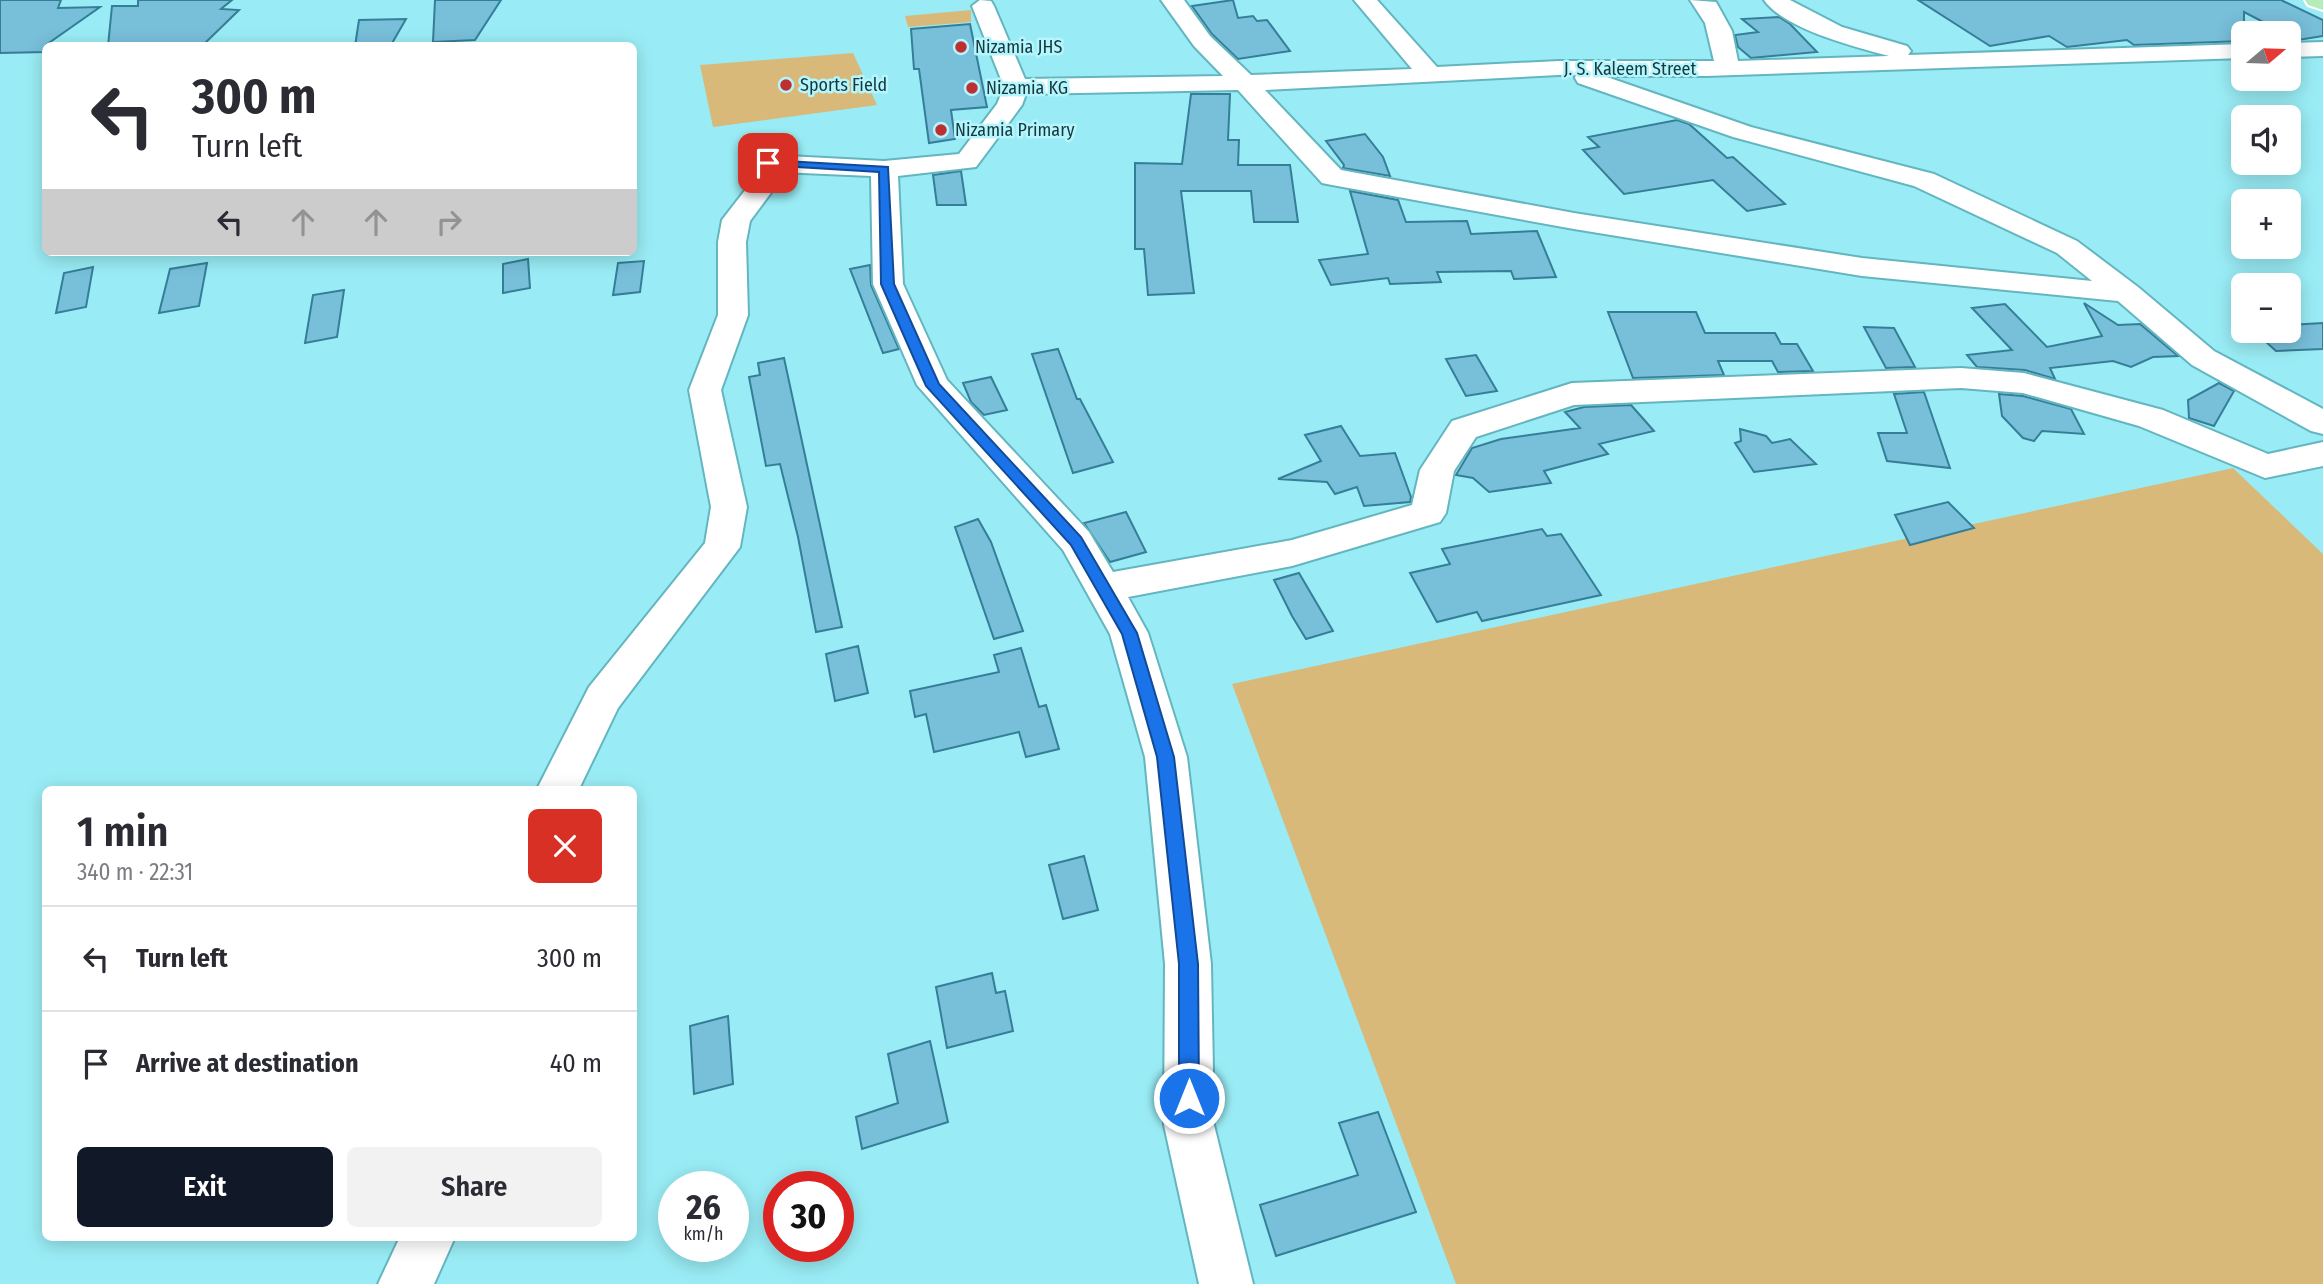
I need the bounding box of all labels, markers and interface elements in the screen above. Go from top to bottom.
north arrow [2231,21,2301,91]
map controls [2231,21,2301,343]
place label: Nizamia JHS [975,36,1062,58]
marker: Nizamia JHS [953,39,969,55]
street label: J. S. Kaleem Street [1564,58,1696,80]
text: 300 m [192,67,316,126]
icon: left [77,70,168,161]
place label: Sports Field [800,74,887,96]
marker: Sports Field [778,77,794,93]
place label: Nizamia KG [986,77,1068,99]
marker: Nizamia KG [964,80,980,96]
button: sound [2231,105,2301,175]
place label: Nizamia Primary [955,119,1074,141]
marker: Nizamia Primary [933,122,949,138]
text: Turn left [192,127,302,165]
pin [738,133,798,193]
icon: arrive [749,144,787,182]
button: + [2231,189,2301,259]
icon: left [211,203,249,241]
icon: ahead [284,203,322,241]
icon: ahead [357,203,395,241]
icon: right [430,203,468,241]
button: − [2231,273,2301,343]
text: 1 min [77,807,168,857]
button: close [528,809,602,883]
text: 340 m · 22:31 [77,858,193,886]
icon: left [77,940,115,978]
text: Turn left [136,943,228,974]
text: 300 m [537,943,602,974]
icon: arrive [77,1045,115,1083]
text: Arrive at destination [136,1048,359,1079]
text: 40 m [550,1048,602,1079]
position arrow [1152,1061,1226,1135]
button: Exit [77,1147,333,1227]
button: Share [347,1147,602,1227]
speed limit sign: 30 [763,1171,854,1262]
text: 26 [686,1186,721,1228]
text: km/h [683,1223,724,1245]

